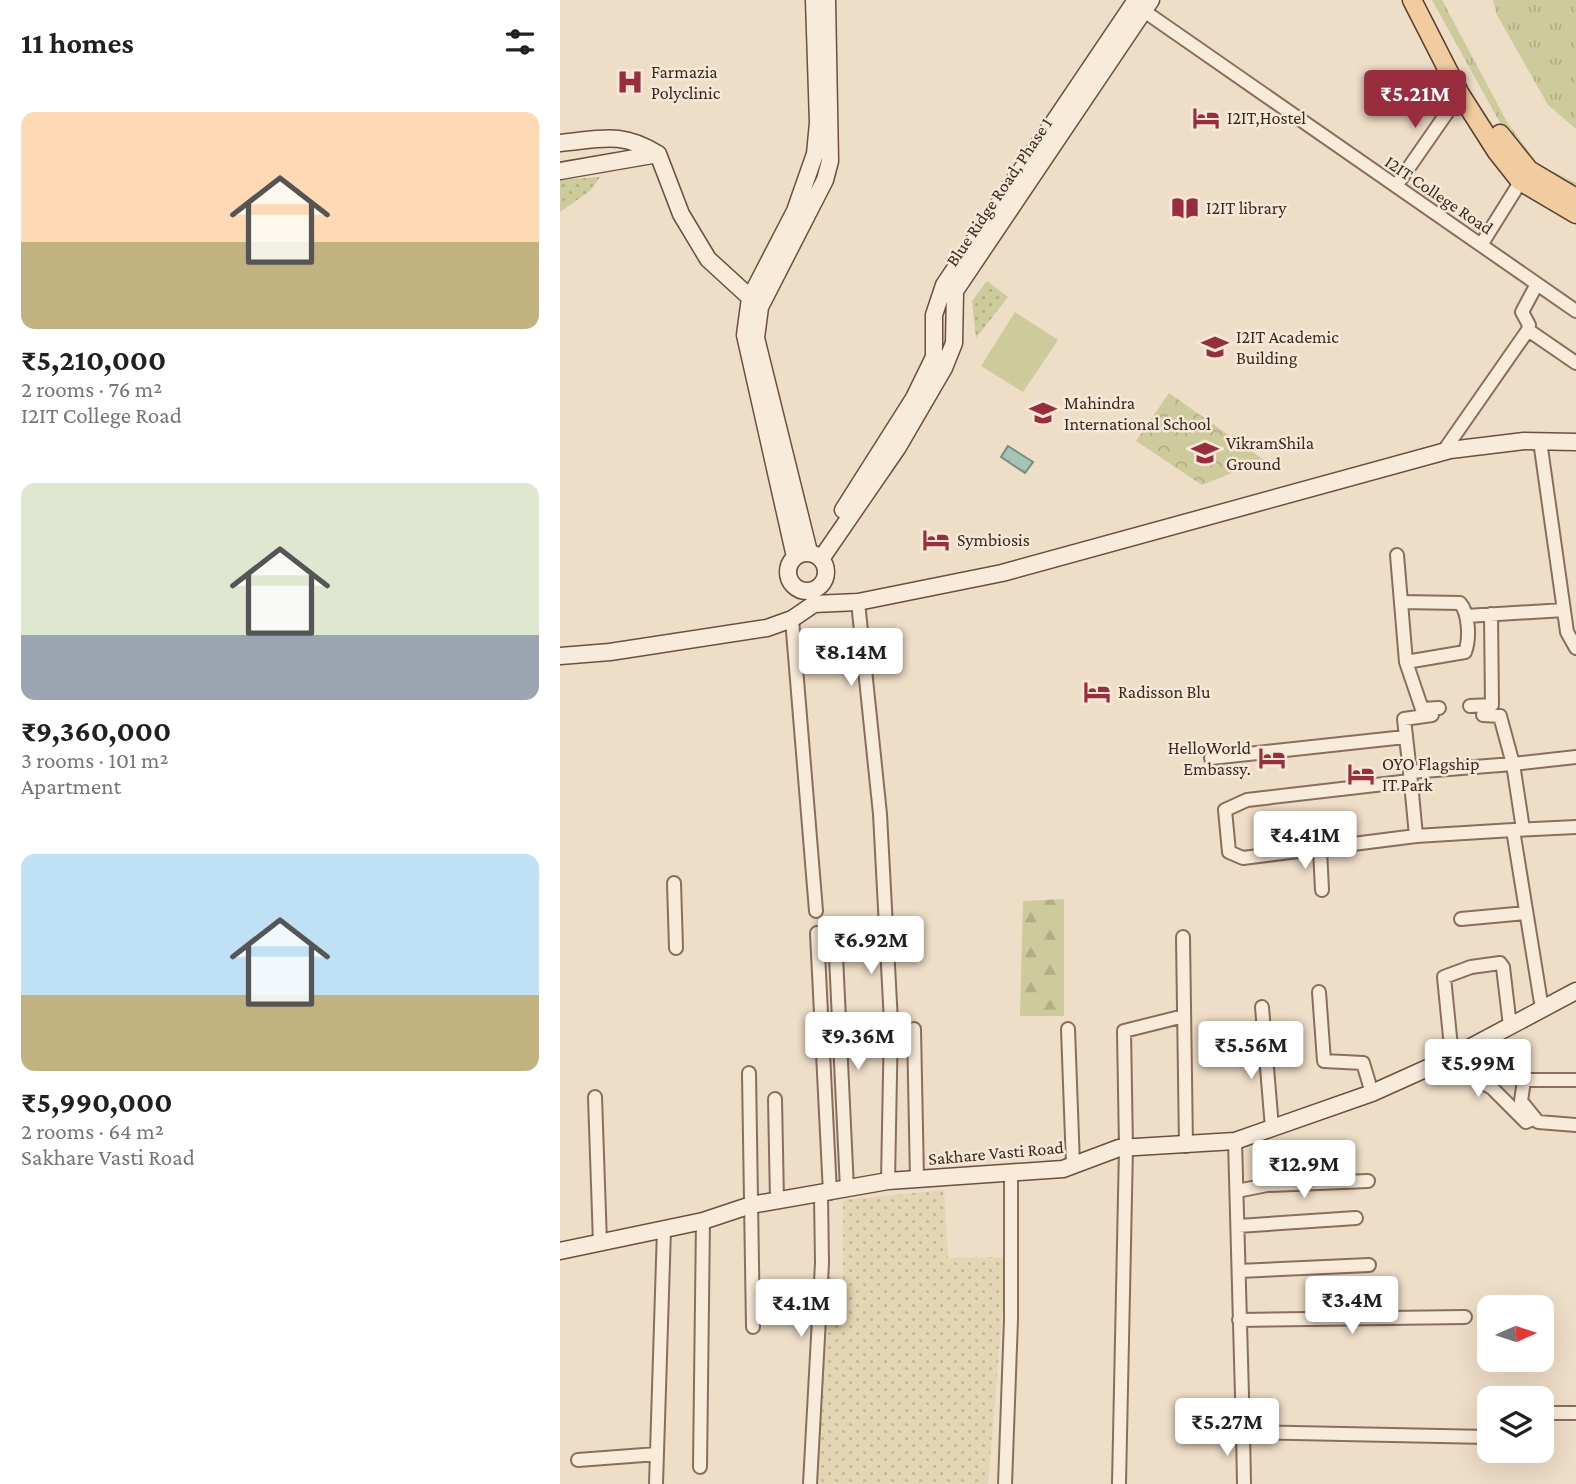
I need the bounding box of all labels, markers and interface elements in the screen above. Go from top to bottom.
icon: filters [501,23,539,61]
text: 11 homes [21,26,134,59]
place label: Farmazia Polyclinic [651,62,721,103]
hospital icon: Farmazia Polyclinic [615,67,645,97]
pin: ₹5.21M [1358,71,1472,130]
text: ₹5.21M [1380,80,1450,106]
hotel icon: I2IT,Hostel [1191,103,1221,133]
place label: I2IT,Hostel [1227,108,1306,128]
street label: Blue Ridge Road, Phase 1 [942,114,1056,270]
street label: I2IT College Road [1381,152,1497,239]
icon: home [217,157,343,283]
library icon: I2IT library [1170,193,1200,223]
place label: I2IT library [1206,198,1287,218]
place label: I2IT Academic Building [1236,327,1339,368]
school or university icon: I2IT Academic Building [1200,332,1230,362]
text: ₹5,210,000 [21,343,166,376]
text: 2 rooms · 76 m² [21,376,162,402]
place label: Mahindra International School [1064,393,1211,434]
school or university icon: Mahindra International School [1028,398,1058,428]
text: I2IT College Road [21,402,182,428]
place label: VikramShila Ground [1226,433,1314,474]
school or university icon: VikramShila Ground [1190,438,1220,468]
hotel icon: Symbiosis [921,525,951,555]
icon: home [217,528,343,654]
place label: Symbiosis [957,530,1030,550]
pin: ₹8.14M [794,628,908,688]
text: ₹8.14M [815,638,887,664]
hotel icon: Radisson Blu [1082,677,1112,707]
place label: Radisson Blu [1118,682,1211,702]
text: ₹9,360,000 [21,714,171,747]
place label: HelloWorld Embassy. [1168,738,1252,779]
hotel icon: HelloWorld Embassy. [1257,743,1287,773]
text: 3 rooms · 101 m² [21,747,168,773]
place label: OYO Flagship IT Park [1382,754,1479,795]
hotel icon: OYO Flagship IT Park [1346,759,1376,789]
text: Apartment [21,773,121,799]
pin: ₹4.41M [1248,812,1362,871]
text: ₹4.41M [1270,821,1340,847]
icon: home [217,899,343,1025]
pin: ₹6.92M [814,916,928,976]
text: ₹6.92M [834,926,908,952]
pin: ₹9.36M [801,1012,915,1072]
pin: ₹5.56M [1194,1021,1308,1081]
text: ₹9.36M [821,1022,895,1048]
text: ₹5.56M [1214,1031,1288,1057]
pin: ₹5.99M [1421,1040,1535,1099]
text: ₹5.99M [1441,1049,1515,1075]
text: ₹5,990,000 [21,1085,172,1118]
text: 2 rooms · 64 m² [21,1118,164,1144]
street label: Sakhare Vasti Road [927,1137,1065,1169]
pin: ₹12.9M [1247,1140,1361,1200]
text: Sakhare Vasti Road [21,1144,195,1170]
text: ₹12.9M [1268,1150,1340,1176]
pin: ₹3.4M [1303,1276,1401,1336]
pin: ₹4.1M [752,1280,850,1339]
text: ₹3.4M [1321,1286,1383,1312]
text: ₹4.1M [772,1289,830,1315]
north arrow [1477,1295,1554,1372]
map controls [1477,1295,1554,1463]
button: layers [1477,1386,1554,1463]
pin: ₹5.27M [1170,1398,1284,1458]
text: ₹5.27M [1191,1408,1263,1434]

